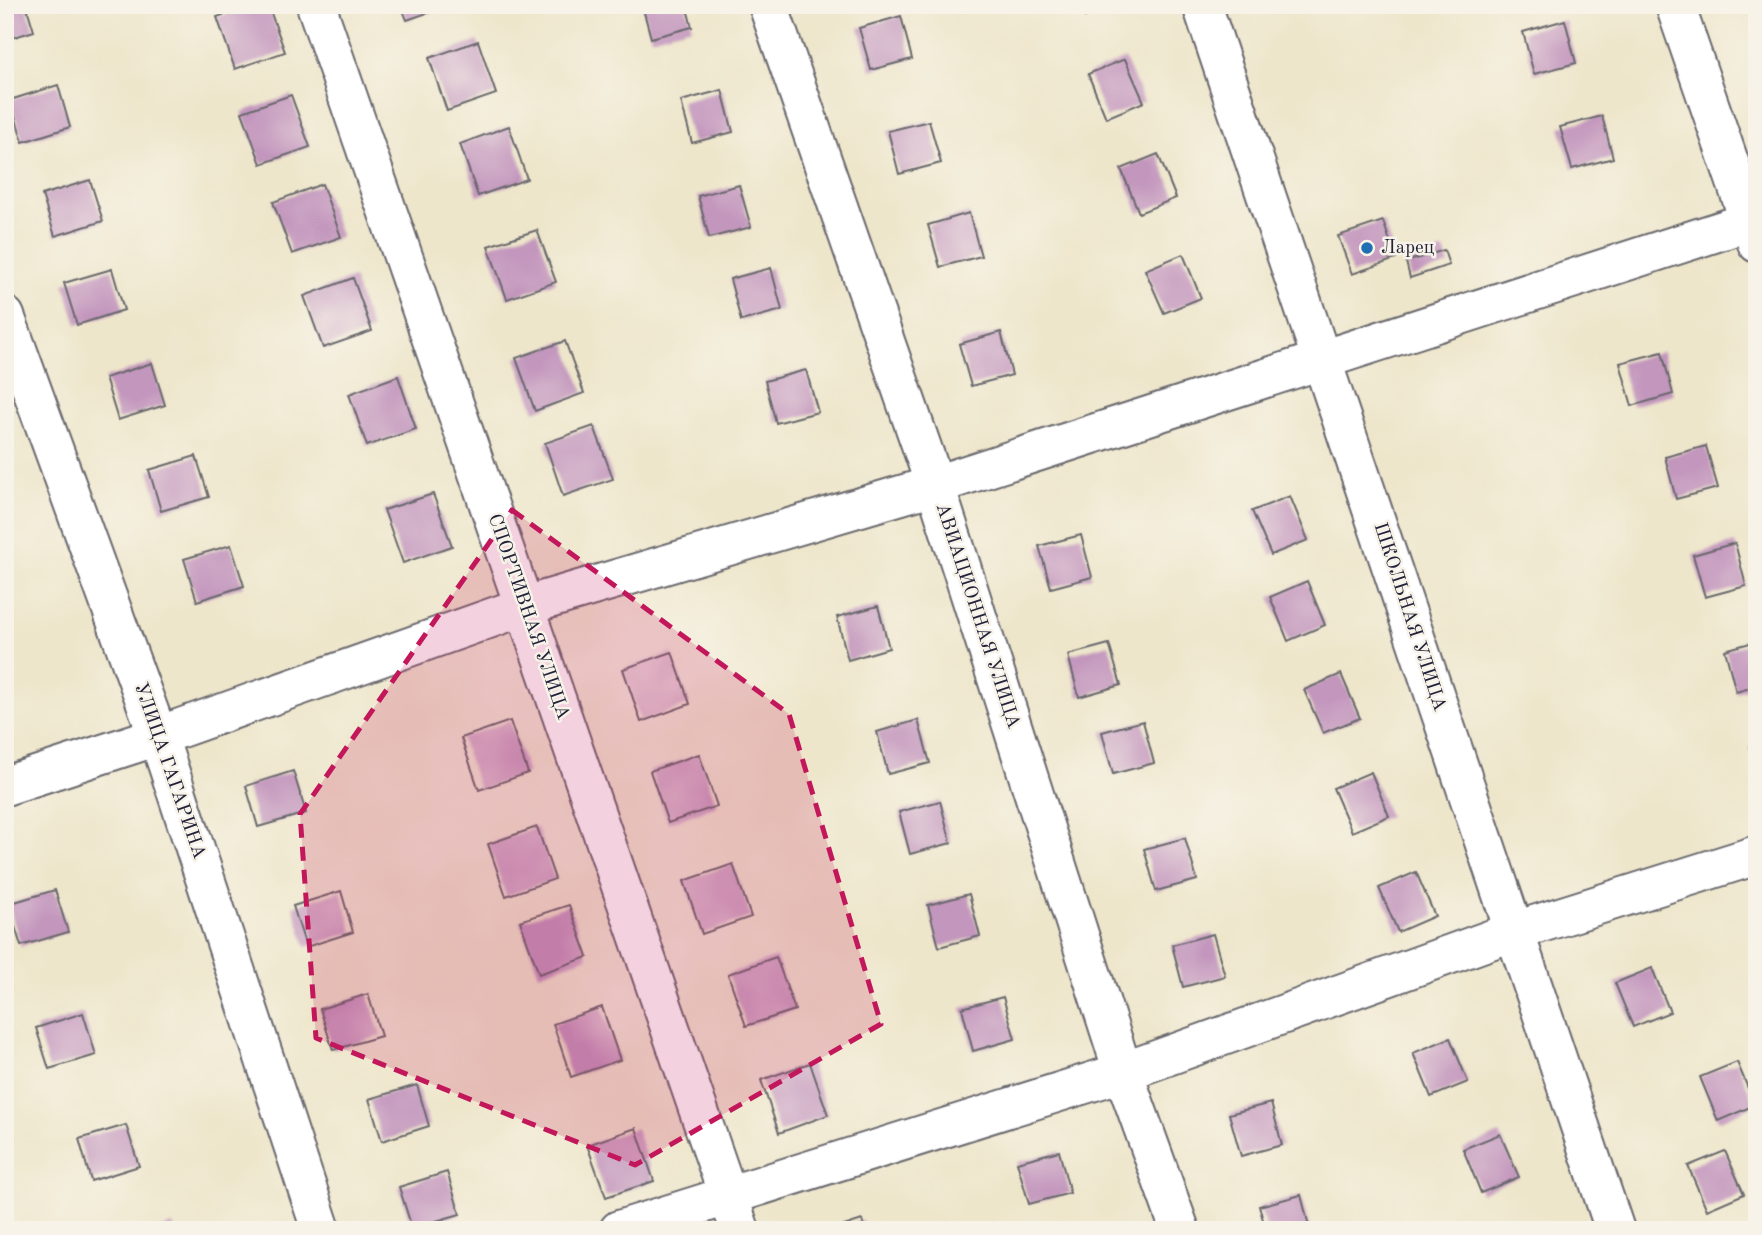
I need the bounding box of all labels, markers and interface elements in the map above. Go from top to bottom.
place label: Ларец [1381,239,1435,258]
marker: Ларец [1359,240,1375,256]
street label: АВИАЦИОННАЯ УЛИЦА [931,501,1023,732]
street label: СПОРТИВНАЯ УЛИЦА [484,512,572,723]
street label: ШКОЛЬНАЯ УЛИЦА [1370,520,1449,714]
street label: УЛИЦА ГАГАРИНА [130,680,208,862]

